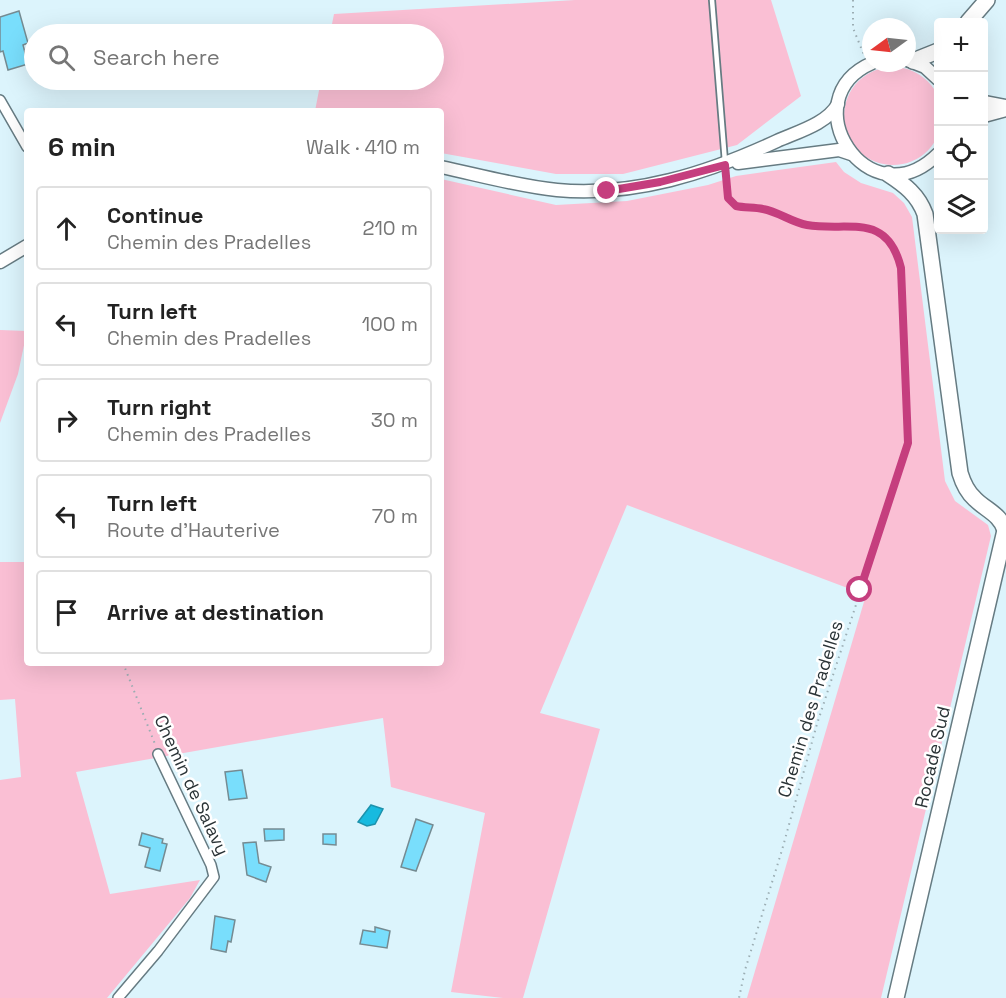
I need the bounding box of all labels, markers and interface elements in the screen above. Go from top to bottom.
north arrow [862,18,916,72]
map controls [934,18,988,234]
button: + [934,18,988,72]
search box [24,24,444,90]
icon: search [45,41,78,74]
text: Search here [93,43,220,71]
button: − [934,72,988,126]
button: locate [934,126,988,180]
text: 6 min [48,130,116,164]
text: Walk · 410 m [306,134,420,160]
route end [593,177,619,203]
button: layers [934,180,988,234]
text: Continue [107,201,203,229]
icon: ahead [50,212,83,245]
text: 210 m [362,215,418,241]
text: Chemin des Pradelles [107,229,311,255]
text: Turn left [107,297,197,325]
icon: left [50,308,83,341]
text: 100 m [362,311,418,337]
text: Chemin des Pradelles [107,325,311,351]
text: Turn right [107,393,212,421]
icon: right [50,404,83,437]
text: 30 m [371,407,418,433]
text: Chemin des Pradelles [107,421,311,447]
text: Turn left [107,489,197,517]
icon: left [50,500,83,533]
text: 70 m [372,503,418,529]
text: Route d'Hauterive [107,517,280,543]
route start [846,576,872,602]
icon: arrive [50,596,83,629]
text: Arrive at destination [107,598,324,626]
street label: Chemin des Pradelles [772,618,848,800]
street label: Rocade Sud [909,704,955,810]
street label: Chemin de Salavy [149,711,235,859]

